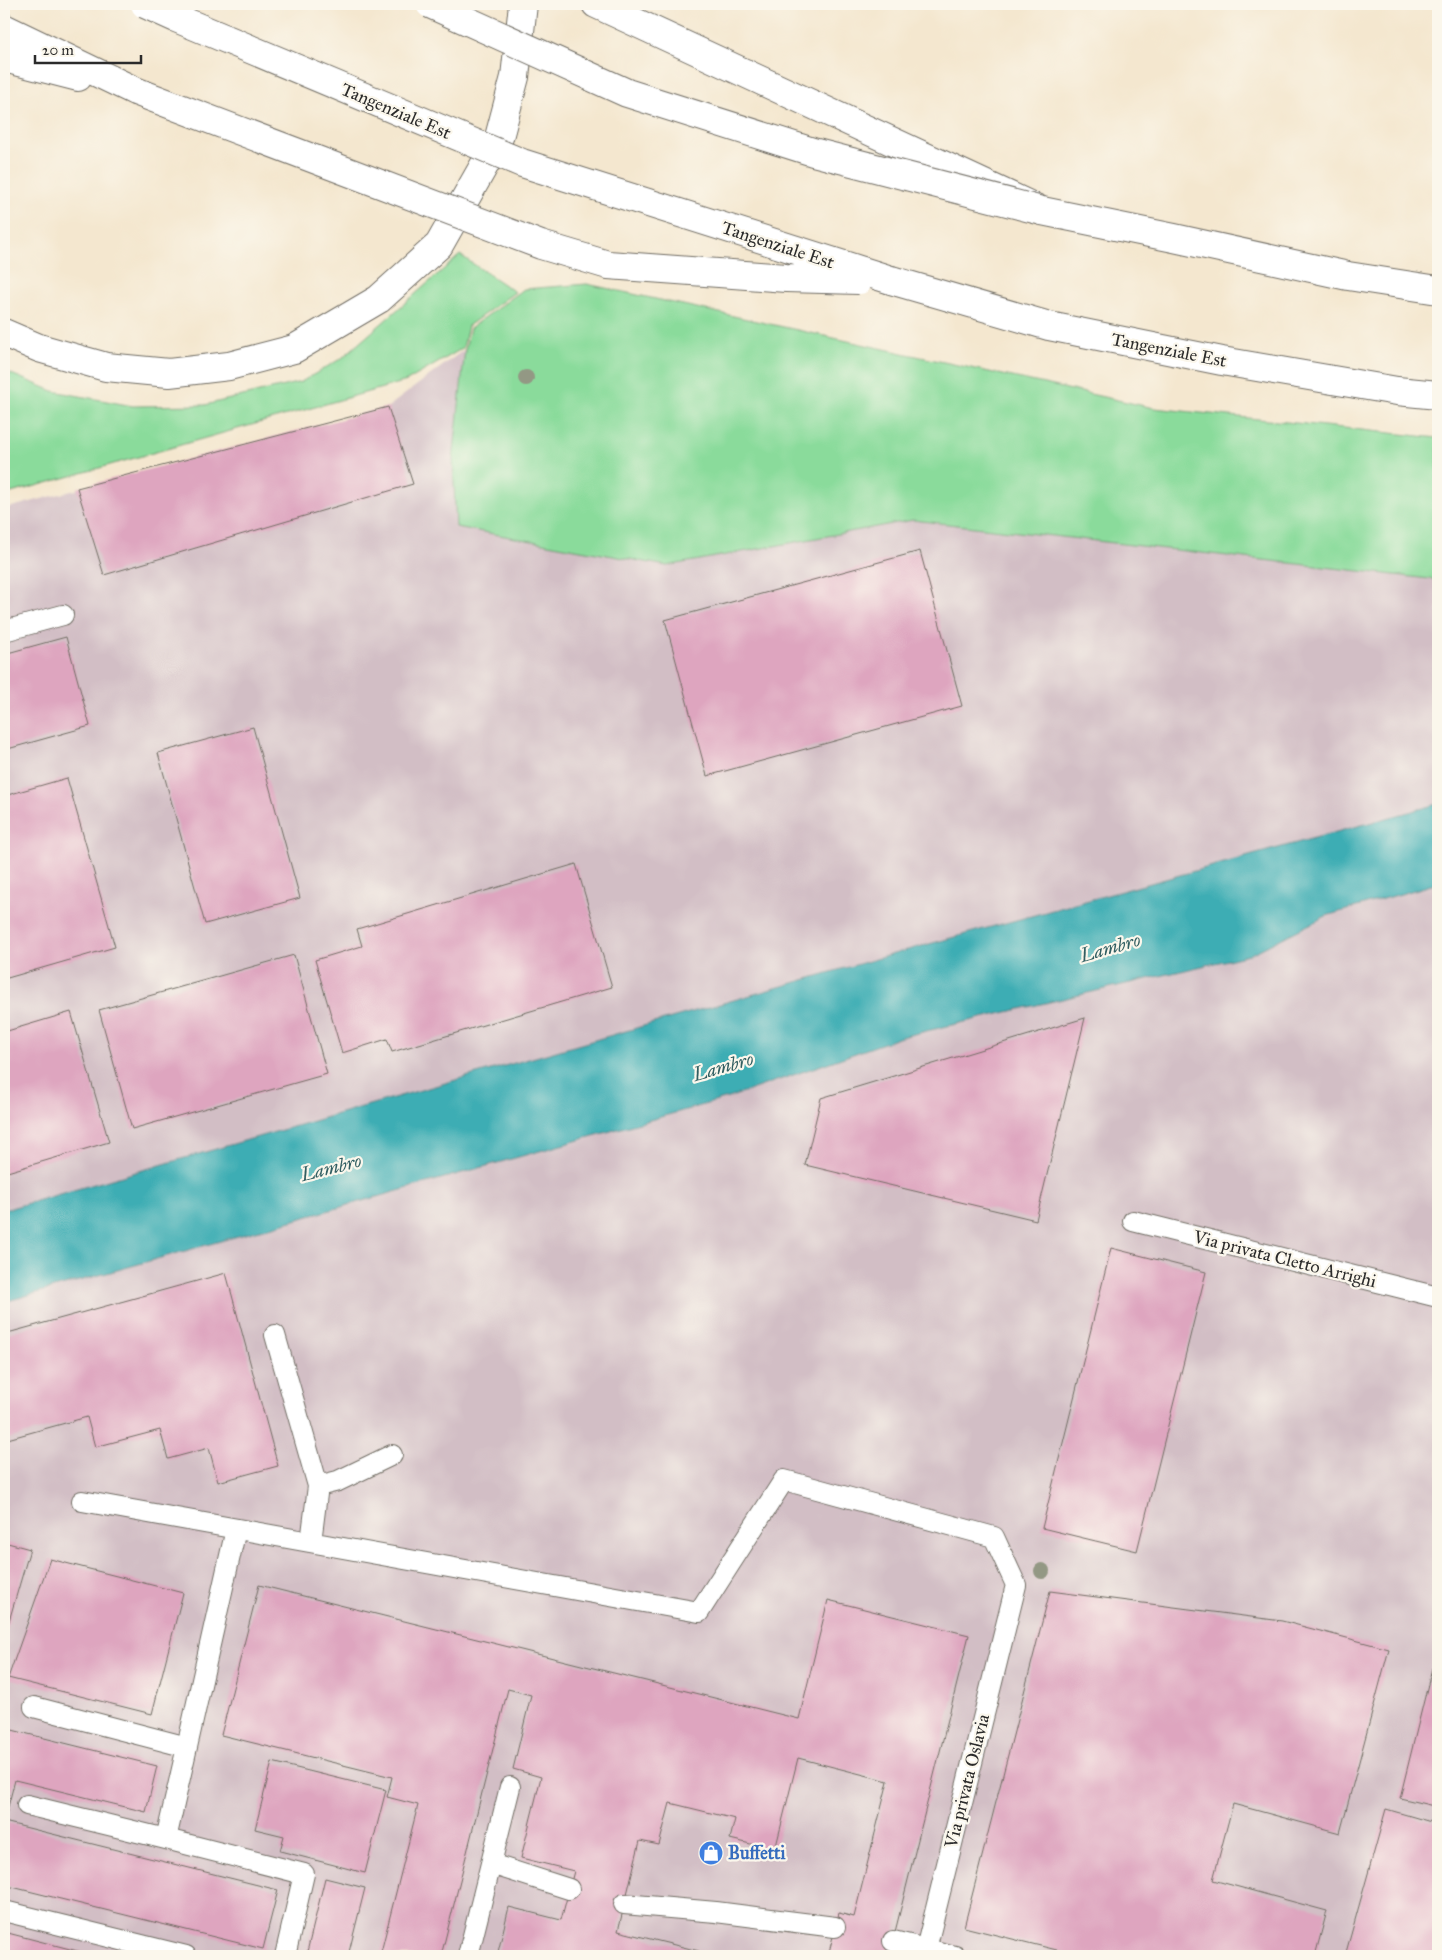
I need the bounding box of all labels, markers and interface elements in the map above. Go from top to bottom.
scale bar [35,32,141,64]
text: 20 m [42,41,74,59]
street label: Tangenziale Est [337,78,455,145]
street label: Tangenziale Est [719,216,838,275]
street label: Tangenziale Est [1109,328,1229,373]
water label: Lambro [1076,928,1143,967]
water label: Lambro [689,1047,756,1086]
water label: Lambro [297,1149,364,1186]
street label: Via privata Cletto Arrighi [1190,1225,1379,1293]
street label: Via privata Oslavia [939,1711,994,1851]
shop icon: Buffetti [698,1840,724,1866]
place label: Buffetti [728,1842,786,1864]

